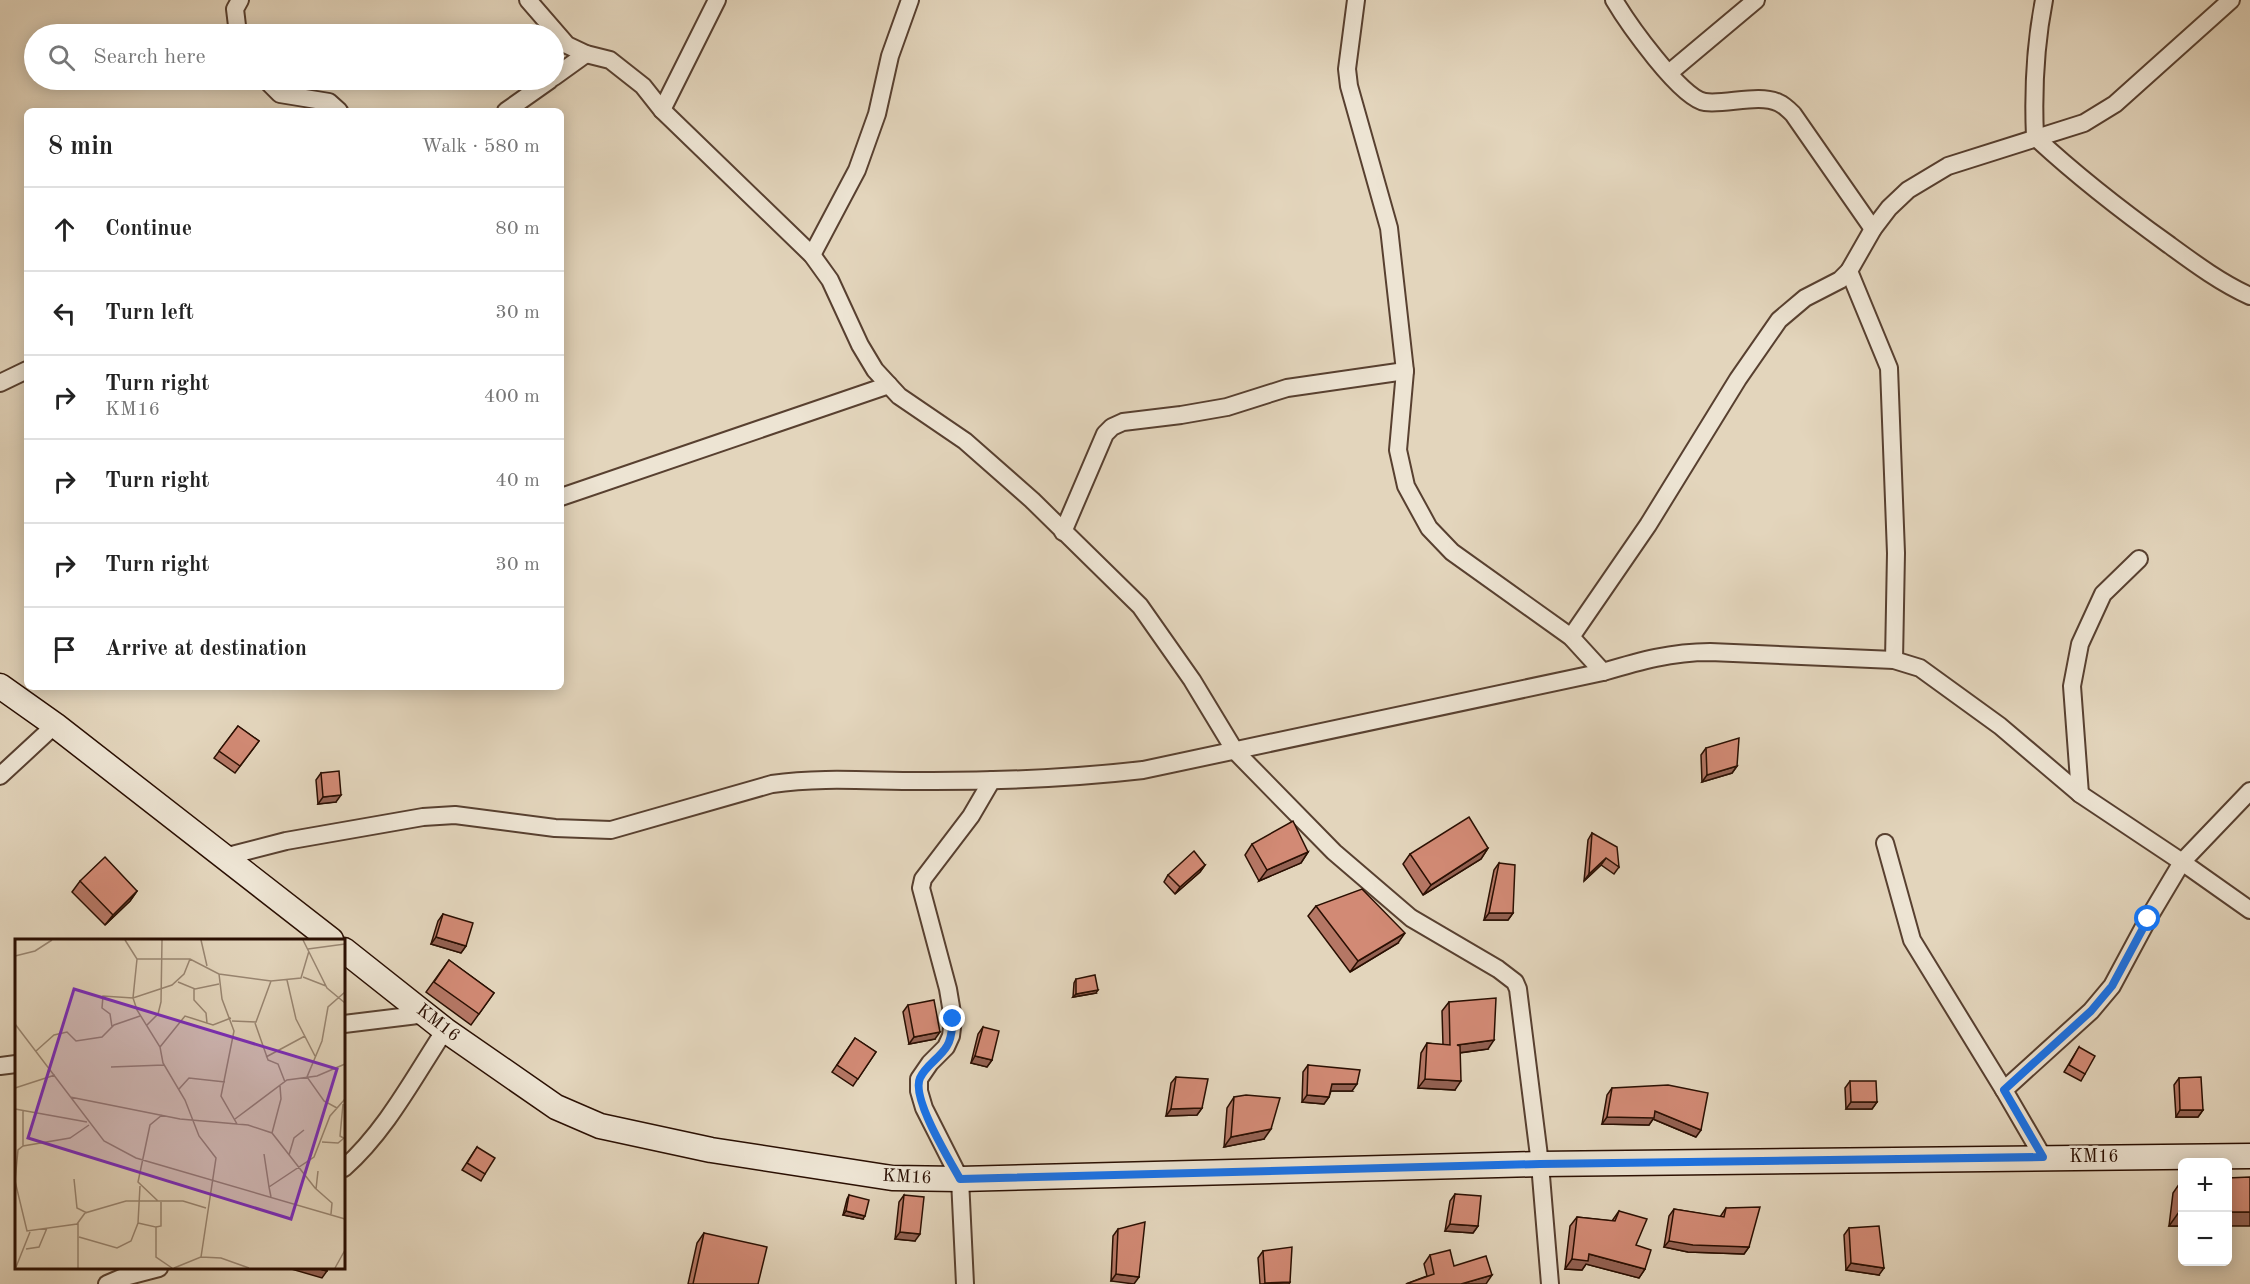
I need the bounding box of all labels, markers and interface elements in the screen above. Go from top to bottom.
search box [24,24,564,90]
icon: search [45,41,78,74]
text: Search here [93,46,206,68]
text: 8 min [48,134,113,160]
text: Walk · 580 m [421,137,540,157]
icon: ahead [48,213,81,246]
text: Continue [105,218,192,240]
text: 80 m [495,219,540,239]
icon: left [48,297,81,330]
text: Turn left [105,302,194,324]
text: 30 m [495,303,540,323]
text: Turn right [105,373,209,395]
icon: right [48,381,81,414]
text: 400 m [484,387,540,407]
text: KM16 [105,400,160,420]
icon: right [48,465,81,498]
text: Turn right [105,470,209,492]
text: 40 m [495,471,540,491]
icon: right [48,549,81,582]
text: Turn right [105,554,209,576]
text: 30 m [495,555,540,575]
icon: arrive [48,633,81,666]
text: Arrive at destination [105,638,307,660]
route start [2134,905,2160,931]
inset map [15,939,345,1269]
street label: KM16 [413,1001,463,1045]
route end [939,1005,965,1031]
street label: KM16 [2069,1148,2119,1166]
map controls [2178,1158,2232,1266]
button: + [2178,1158,2232,1212]
street label: KM16 [882,1167,932,1187]
button: − [2178,1212,2232,1266]

